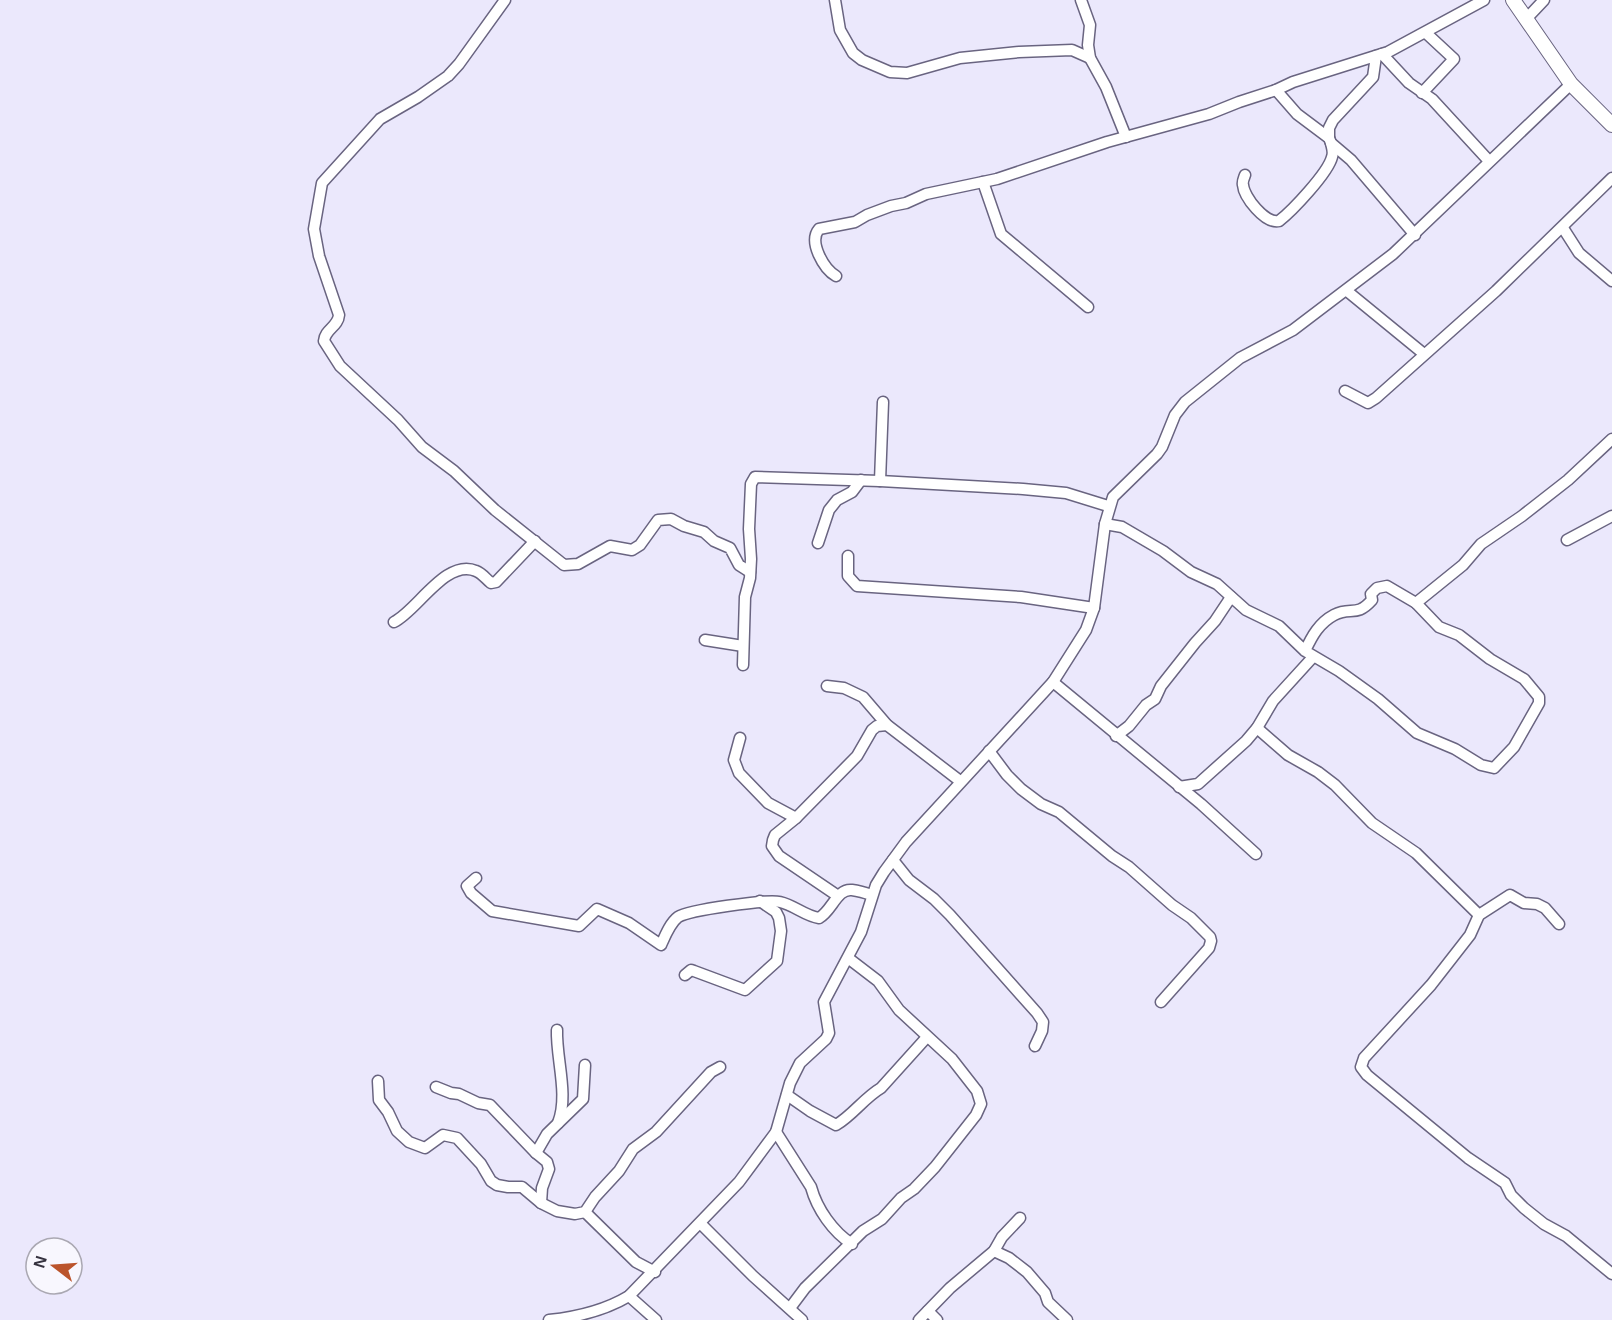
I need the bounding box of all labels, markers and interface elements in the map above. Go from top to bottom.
north arrow [24,1236,84,1296]
text: N [30,1254,50,1270]

